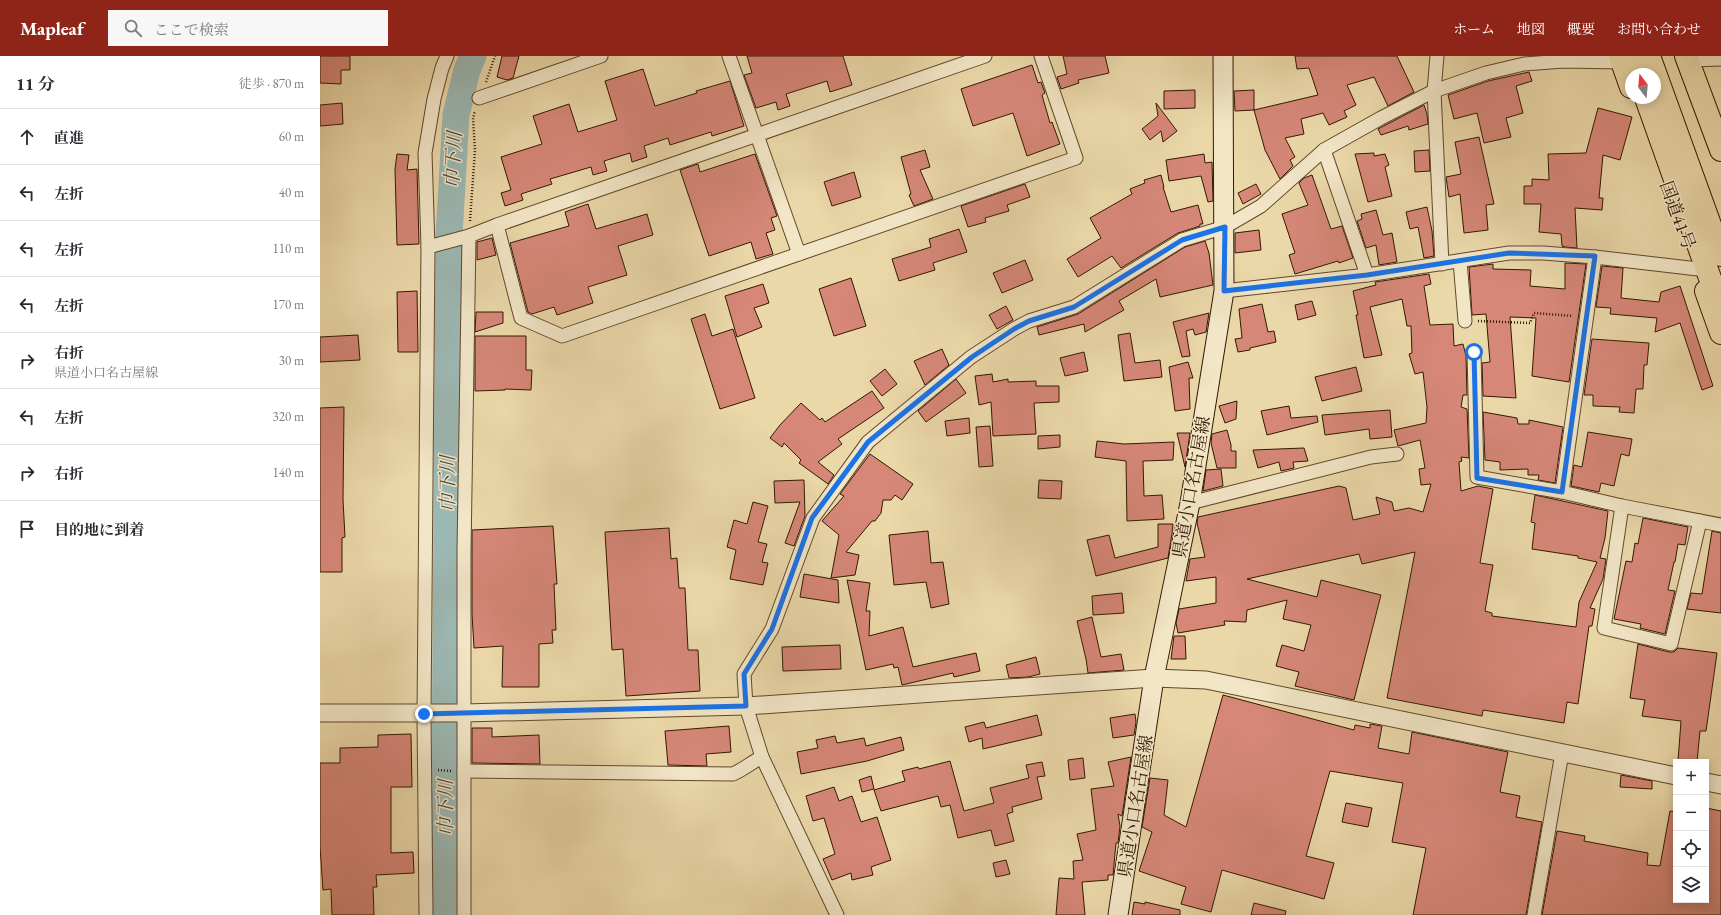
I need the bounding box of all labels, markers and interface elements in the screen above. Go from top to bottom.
search box [108,10,388,46]
text: Mapleaf [20,16,84,41]
icon: search [122,17,144,39]
text: ここで検索 [154,20,229,39]
text: ホーム [1453,20,1495,38]
text: 地図 [1517,20,1545,38]
text: 概要 [1567,20,1595,38]
text: お問い合わせ [1617,20,1701,38]
north arrow [1625,68,1661,104]
text: 11 分 [16,73,55,95]
text: 徒歩 · 870 m [239,75,304,92]
icon: ahead [16,126,38,148]
text: 直進 [54,128,84,147]
text: 60 m [279,128,304,145]
water label: 巾下川 [439,129,467,189]
street label: 国道41号 [1655,178,1701,252]
icon: left [16,182,38,204]
text: 左折 [54,184,84,203]
text: 40 m [279,184,304,201]
icon: left [16,238,38,260]
text: 左折 [54,240,84,259]
text: 110 m [273,240,304,257]
icon: left [16,294,38,316]
text: 左折 [54,296,84,315]
text: 170 m [273,296,304,313]
text: 右折 [54,343,84,362]
route start [1465,343,1483,361]
icon: right [16,350,38,372]
text: 30 m [279,352,304,369]
text: 県道小口名古屋線 [54,364,158,381]
icon: left [16,406,38,428]
text: 左折 [54,408,84,427]
text: 320 m [273,408,304,425]
street label: 県道小口名古屋線 [1167,414,1215,560]
water label: 巾下川 [435,454,460,513]
icon: right [16,462,38,484]
text: 右折 [54,464,84,483]
text: 140 m [273,464,304,481]
icon: arrive [16,518,38,540]
text: 目的地に到着 [54,520,144,539]
route end [415,705,433,723]
street label: 県道小口名古屋線 [1112,733,1158,879]
map controls [1673,759,1709,903]
button: + [1673,759,1709,795]
water label: 巾下川 [433,778,458,837]
button: − [1673,795,1709,831]
button: locate [1673,831,1709,867]
button: layers [1673,867,1709,903]

